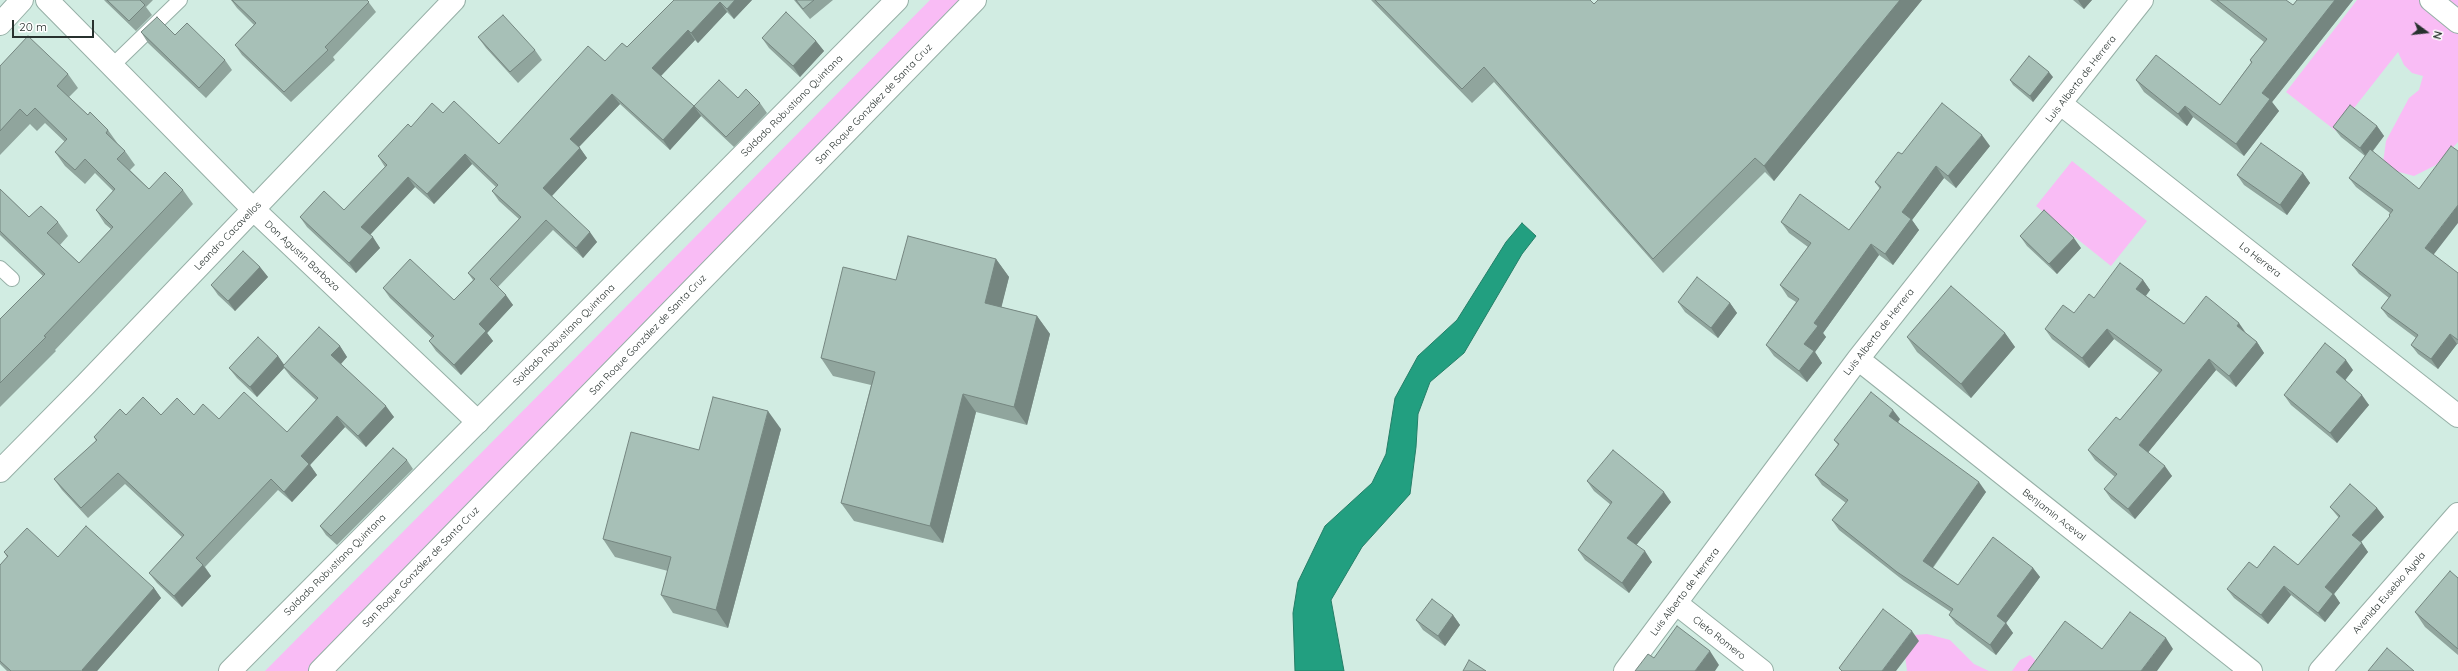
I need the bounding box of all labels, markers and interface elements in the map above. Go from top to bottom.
scale bar [14,12,96,38]
north arrow [2406,12,2446,52]
text: 20 m [19,19,47,34]
text: N [2430,29,2445,41]
street label: Luis Alberto de Herrera [2043,33,2119,125]
street label: San Roque González de Santa Cruz [813,41,935,167]
street label: Soldado Robustiano Quintana [739,53,845,159]
street label: Leandro Cacavellos [192,199,264,273]
street label: Don Agustin Barboza [262,218,342,294]
street label: La Herrera [2237,240,2283,280]
street label: San Roque González de Santa Cruz [587,272,709,398]
street label: Soldado Robustiano Quintana [511,282,617,388]
street label: Luis Alberto de Herrera [1841,286,1917,378]
street label: Benjamin Aceval [2020,486,2088,544]
street label: San Roque González de Santa Cruz [360,504,482,630]
street label: Soldado Robustiano Quintana [282,512,388,618]
street label: Luis Alberto de Herrera [1648,546,1722,638]
street label: Avenida Eusebio Ayala [2350,550,2428,636]
street label: Cleto Romero [1690,614,1748,662]

